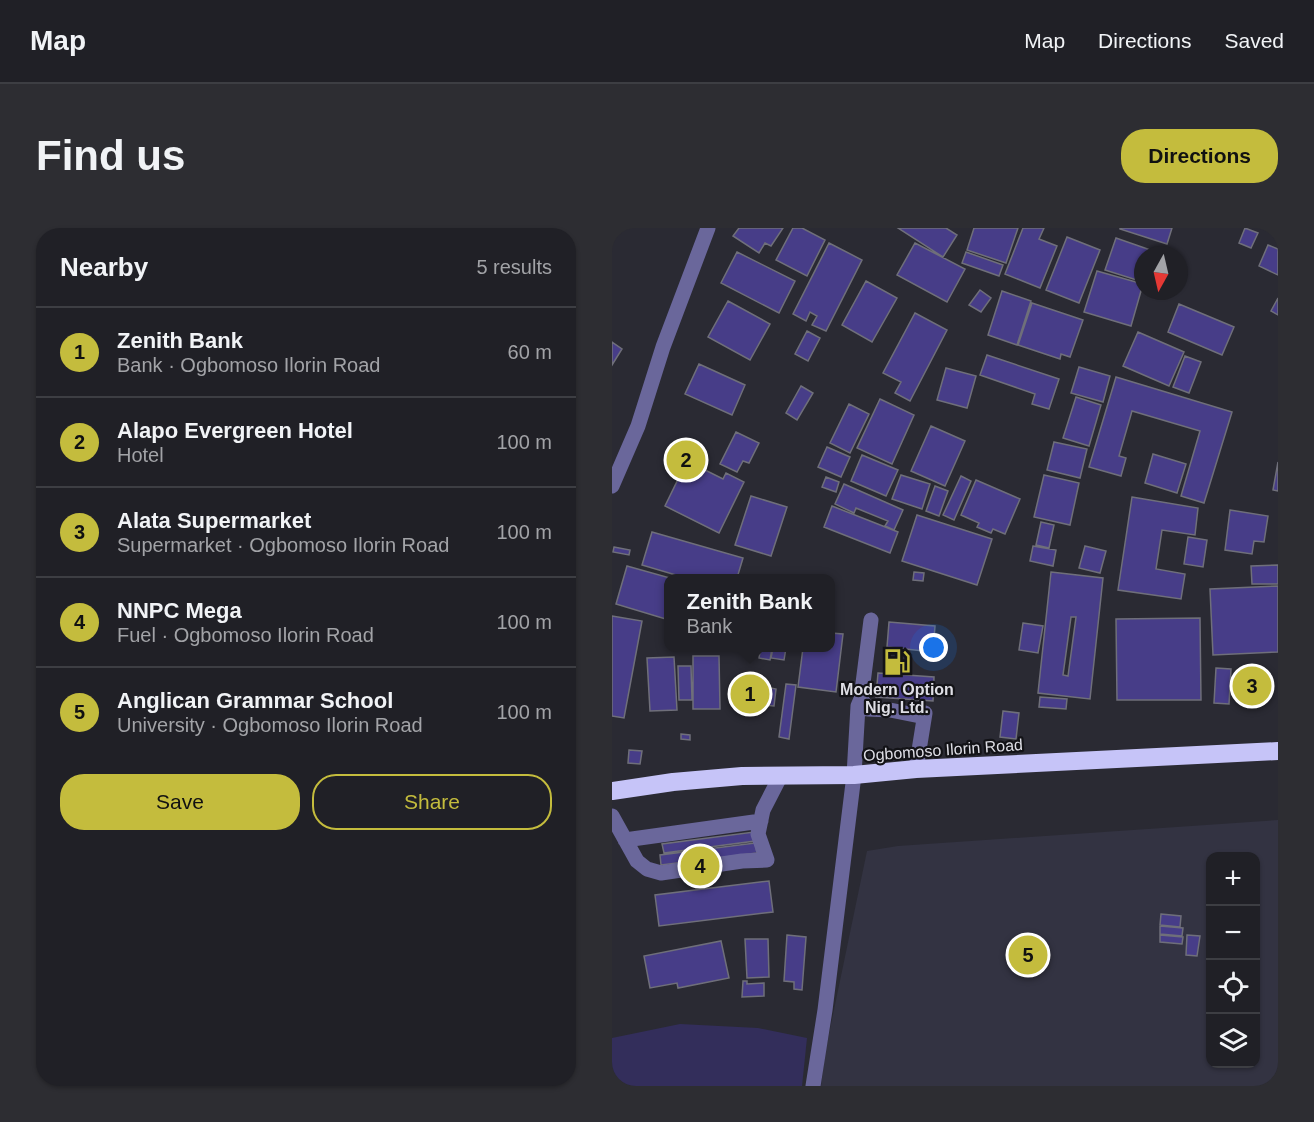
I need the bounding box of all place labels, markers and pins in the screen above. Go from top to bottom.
pin: 2 [666,438,706,482]
fuel station icon: Modern Option Nig. Ltd. [882,647,912,677]
pin: 3 [1232,664,1272,708]
pin: 1 [730,672,770,716]
place label: Modern Option Nig. Ltd. [840,681,954,716]
pin: 4 [680,844,719,888]
pin: 5 [1008,932,1048,978]

